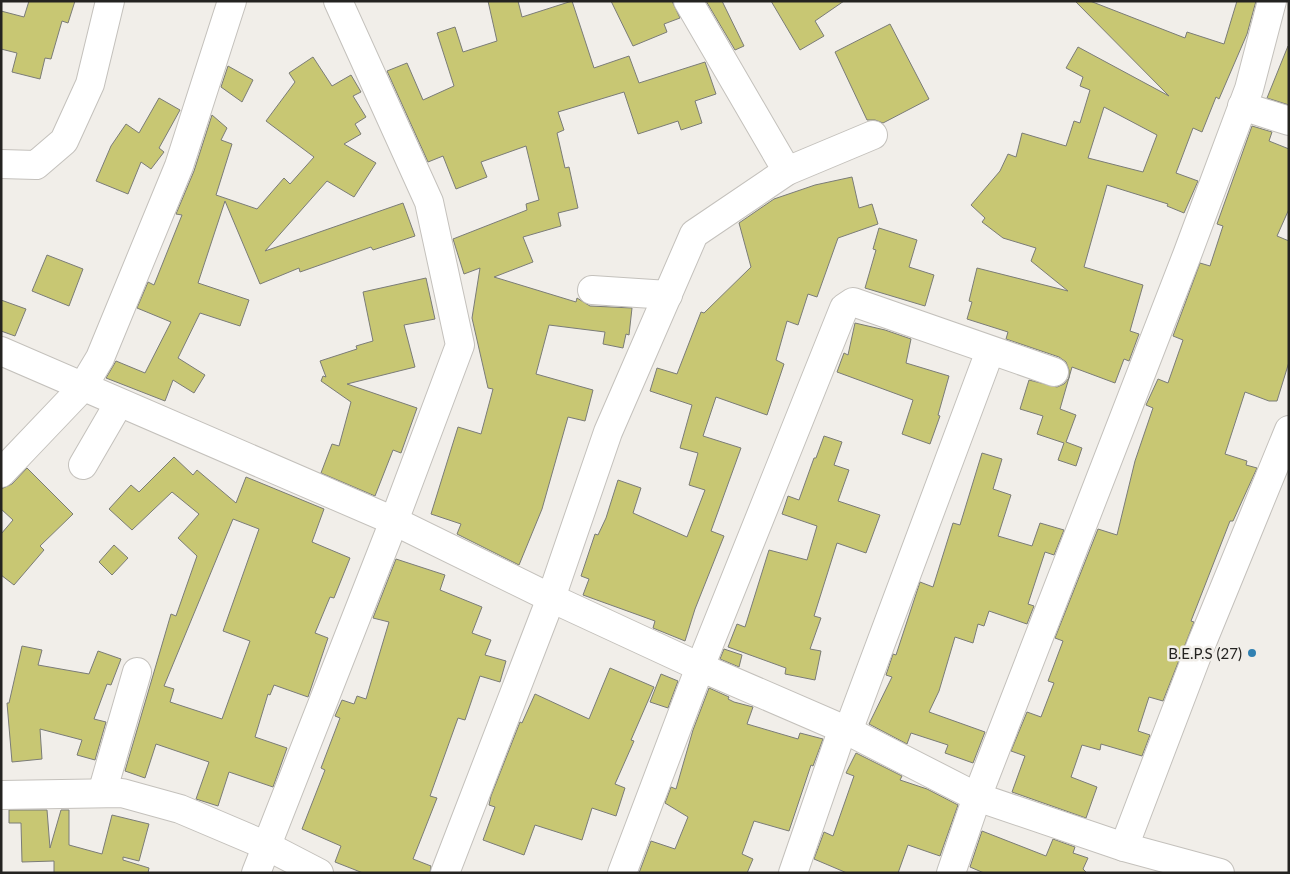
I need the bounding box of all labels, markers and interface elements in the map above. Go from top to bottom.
place label: B.E.P.S (27) [1168,644,1242,662]
marker: B.E.P.S (27) [1246,647,1258,659]

